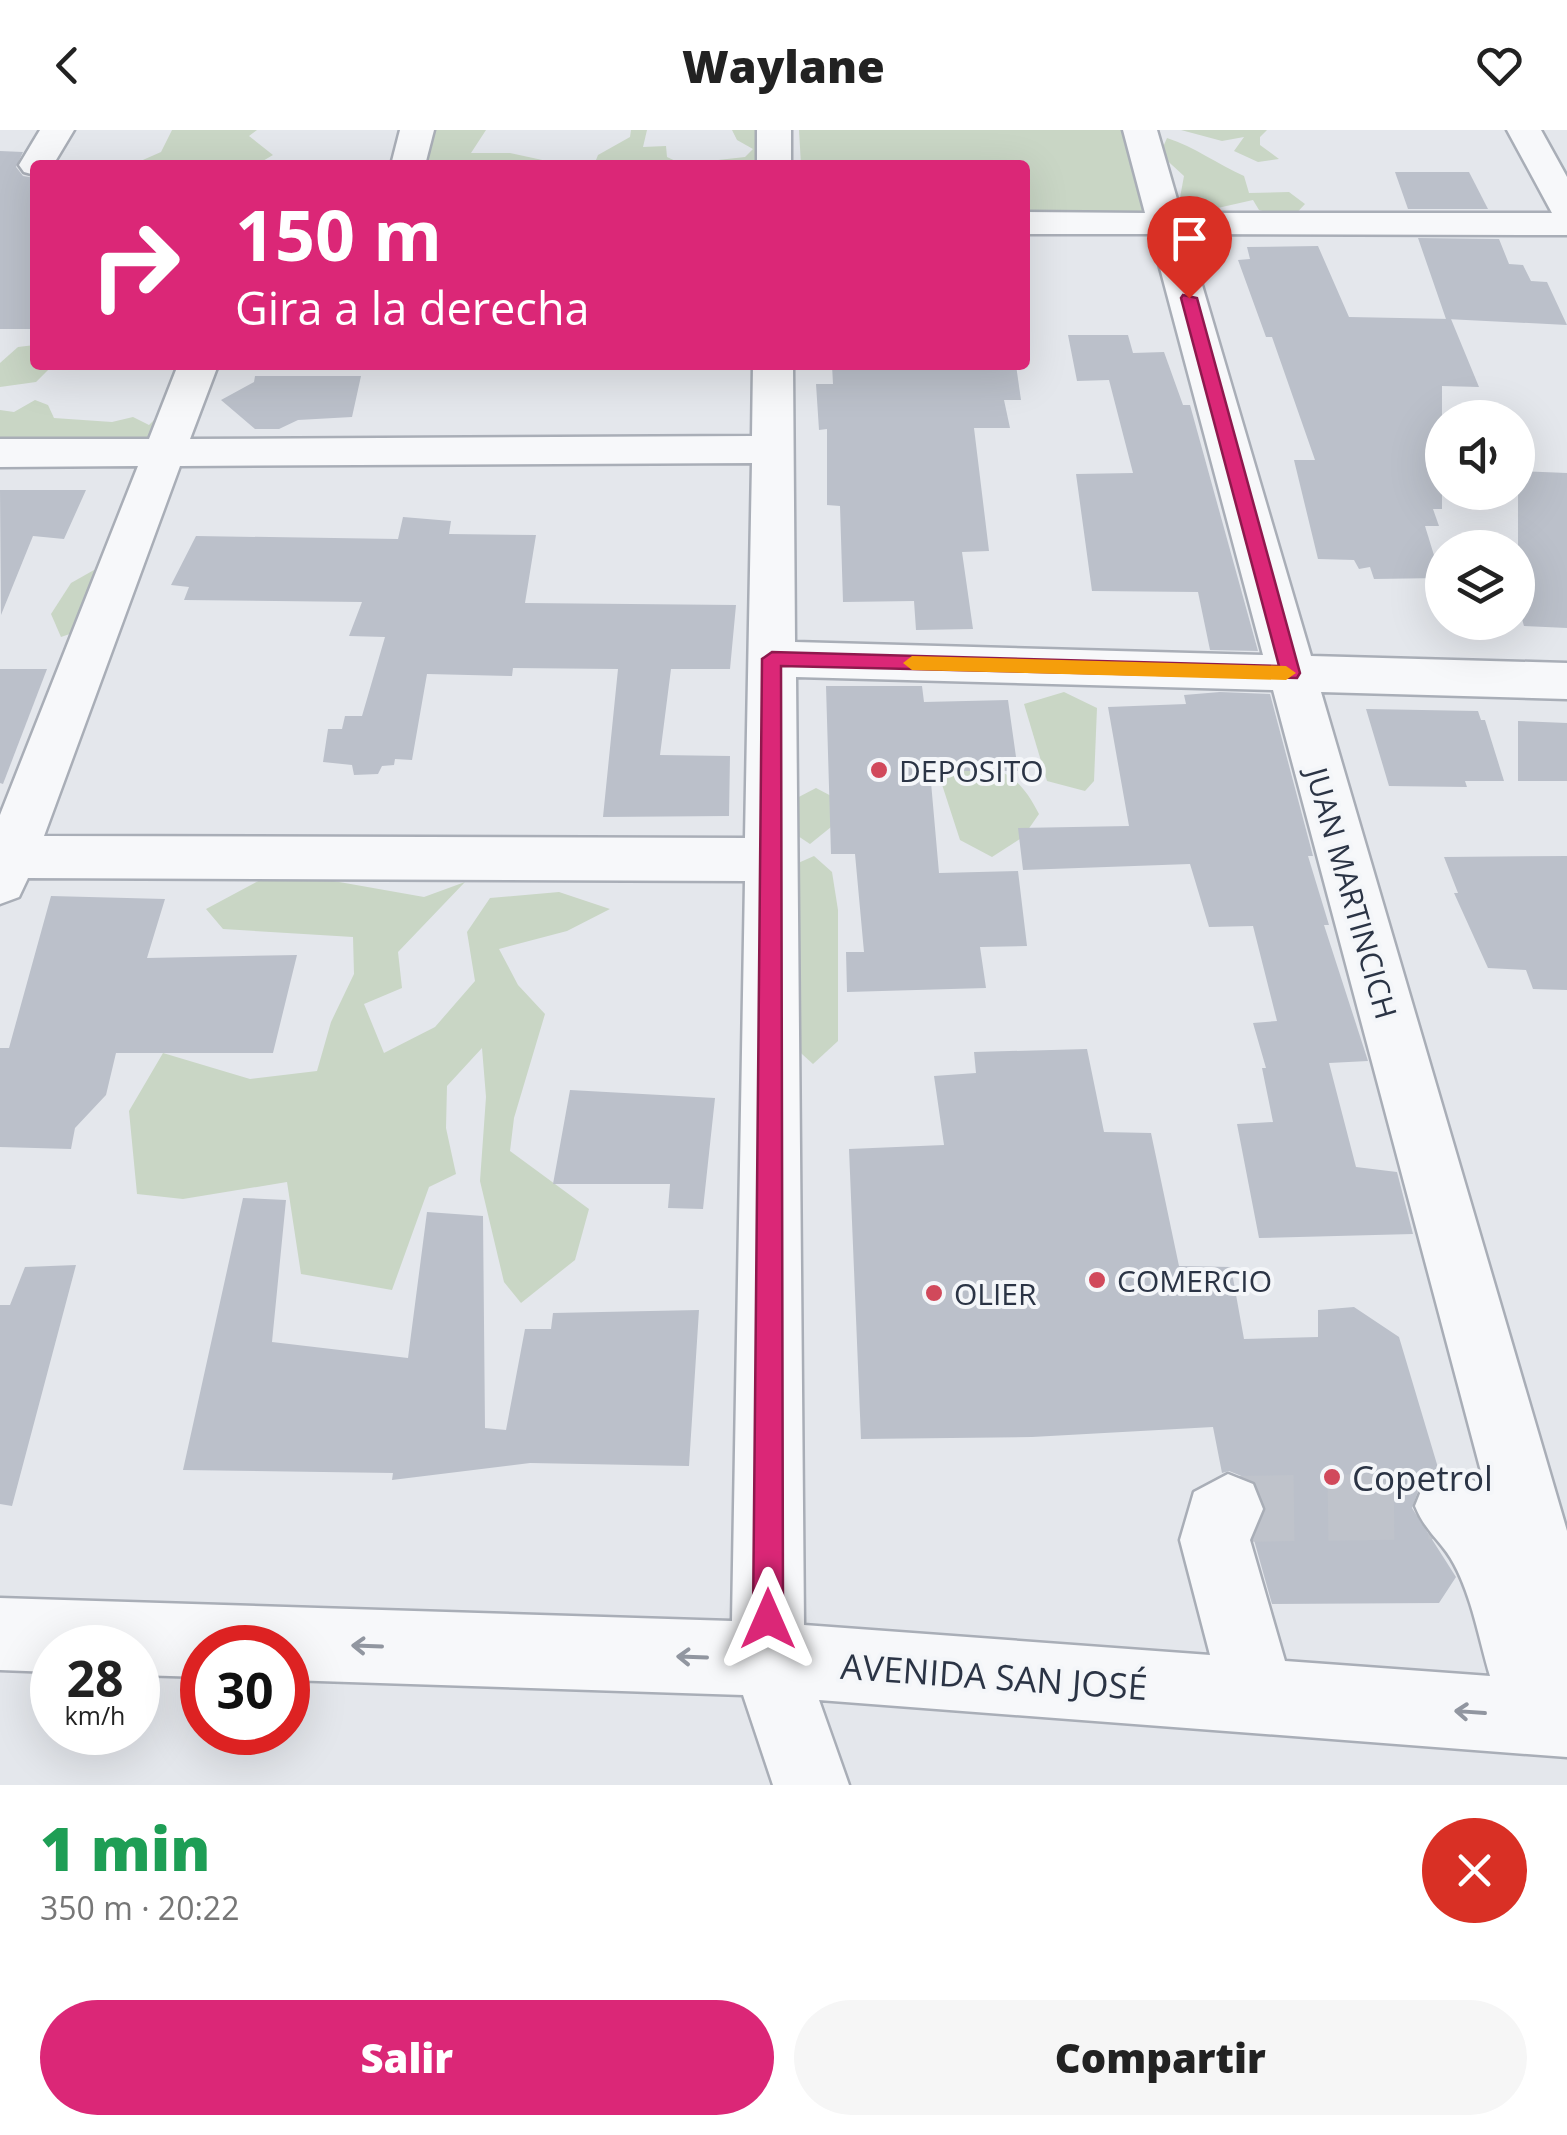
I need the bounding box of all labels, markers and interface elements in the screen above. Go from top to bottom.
text: Waylane [682,35,885,96]
icon: back [40,38,95,93]
icon: heart [1472,38,1527,93]
text: 150 m [235,186,442,282]
pin [1147,196,1232,299]
icon: right [70,200,200,330]
icon: arrive [1162,211,1217,266]
text: Gira a la derecha [235,277,590,338]
map controls [1425,400,1535,640]
button: sound [1425,400,1535,510]
button: layers [1425,530,1535,640]
place label: DEPOSITO [899,750,1044,791]
marker: DEPOSITO [868,759,890,781]
street label: JUAN MARTINCICH [1296,760,1407,1023]
place label: COMERCIO [1117,1260,1272,1301]
marker: COMERCIO [1086,1269,1108,1291]
place label: OLIER [954,1273,1037,1314]
marker: OLIER [923,1282,945,1304]
place label: Copetrol [1352,1454,1493,1501]
marker: Copetrol [1321,1466,1343,1488]
position arrow [716,1567,820,1671]
speed limit sign: 30 [180,1625,310,1755]
one-way arrow [351,1636,383,1655]
street label: AVENIDA SAN JOSÉ [839,1642,1149,1710]
text: 28 [66,1644,124,1712]
one-way arrow [676,1647,708,1666]
text: km/h [65,1698,125,1732]
one-way arrow [1454,1702,1486,1721]
text: 1 min [40,1807,210,1889]
button: close [1422,1818,1527,1923]
text: 350 m · 20:22 [40,1886,239,1929]
button: Salir [40,2000,774,2115]
button: Compartir [794,2000,1527,2115]

